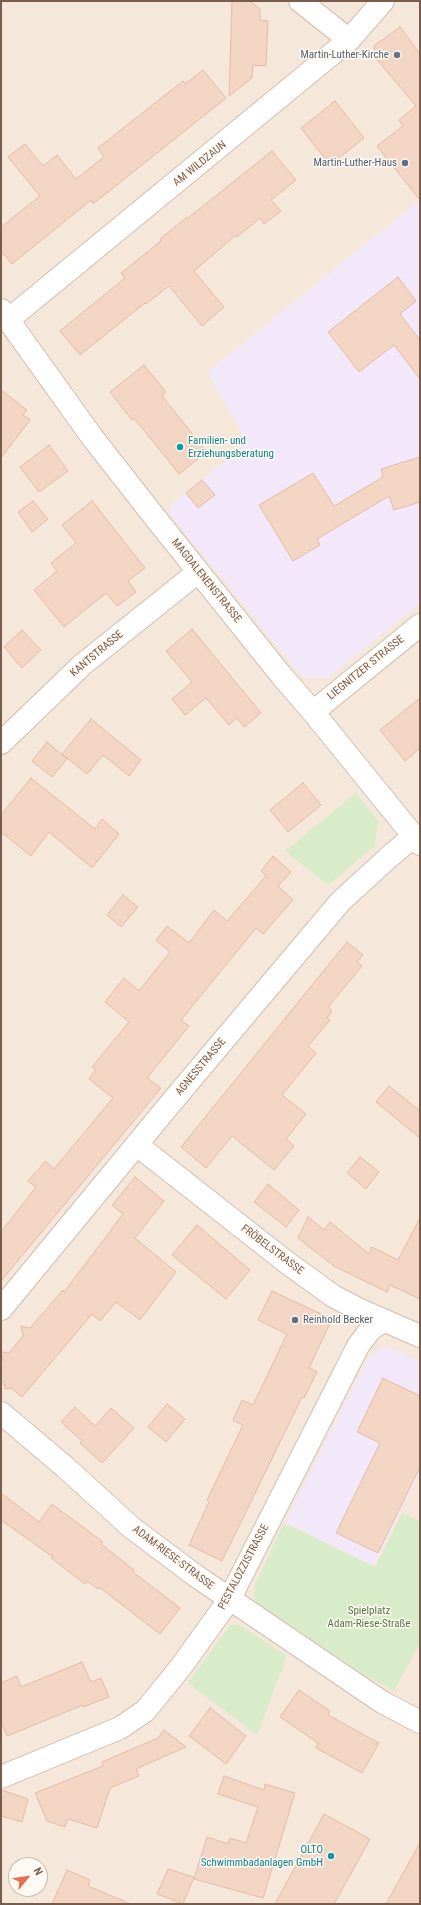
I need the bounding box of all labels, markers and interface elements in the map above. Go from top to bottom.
place label: Martin-Luther-Kirche [301,48,389,62]
marker: Martin-Luther-Kirche [392,50,402,60]
street label: AM WILDZAUN [171,138,229,190]
place label: Martin-Luther-Haus [313,156,397,170]
marker: Martin-Luther-Haus [400,158,410,168]
place label: Familien- und Erziehungsberatung [188,434,274,460]
marker: Familien- und Erziehungsberatung [175,442,185,452]
street label: MAGDALENENSTRASSE [168,536,244,626]
street label: KANTSTRASSE [68,628,126,680]
street label: LIEGNITZER STRASSE [325,633,407,703]
street label: AGNESSTRASSE [173,1035,229,1099]
street label: FRÖBELSTRASSE [238,1222,306,1278]
place label: Reinhold Becker [303,1313,373,1327]
marker: Reinhold Becker [290,1315,300,1325]
street label: PESTALOZZISTRASSE [216,1522,272,1612]
street label: ADAM-RIESE-STRASSE [130,1523,216,1593]
park label: Spielplatz Adam-Riese-Straße [328,1604,410,1630]
place label: OLTO Schwimmbadanlagen GmbH [201,1843,323,1869]
marker: OLTO Schwimmbadanlagen GmbH [326,1851,336,1861]
north arrow [8,1857,48,1897]
text: N [31,1865,45,1878]

